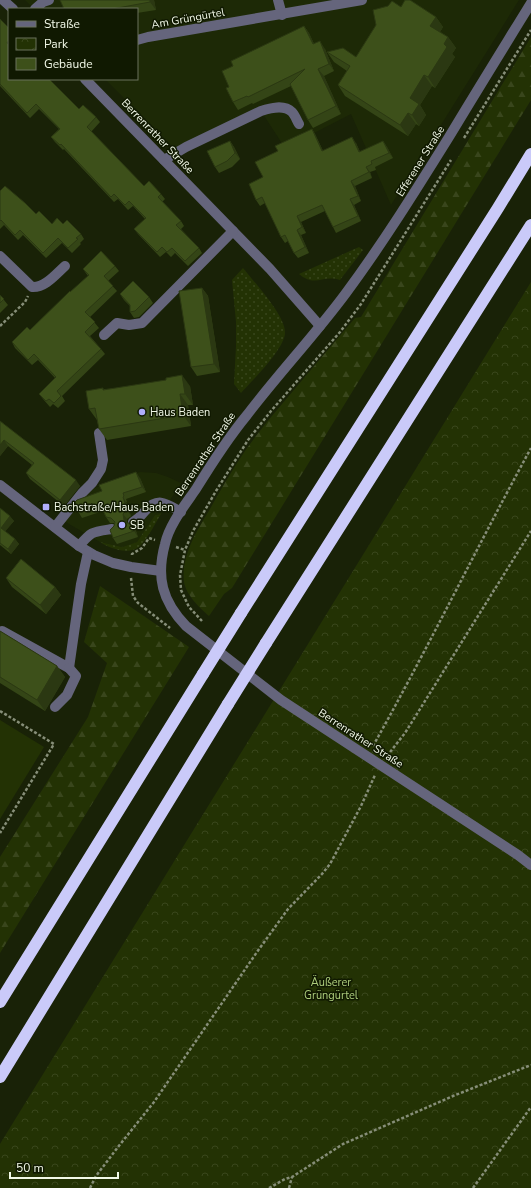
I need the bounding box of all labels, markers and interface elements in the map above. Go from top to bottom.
street label: Am Grüngürtel [150,5,227,32]
legend [8,8,138,80]
text: Straße [44,16,80,32]
text: Park [44,36,69,52]
text: Gebäude [44,56,93,72]
street label: Berrenrather Straße [118,96,197,177]
street label: Efferener Straße [393,123,448,199]
place label: Haus Baden [150,405,210,420]
marker: Haus Baden [137,407,147,417]
street label: Berrenrather Straße [172,409,239,499]
place label: Bachstraße/Haus Baden [54,500,173,515]
marker: Bachstraße/Haus Baden [41,502,51,512]
place label: SB [130,518,144,533]
marker: SB [117,520,127,530]
street label: Berrenrather Straße [315,705,406,772]
park label: Äußerer Grüngürtel [304,975,359,1003]
scale bar [10,1154,118,1180]
text: 50 m [16,1160,44,1176]

